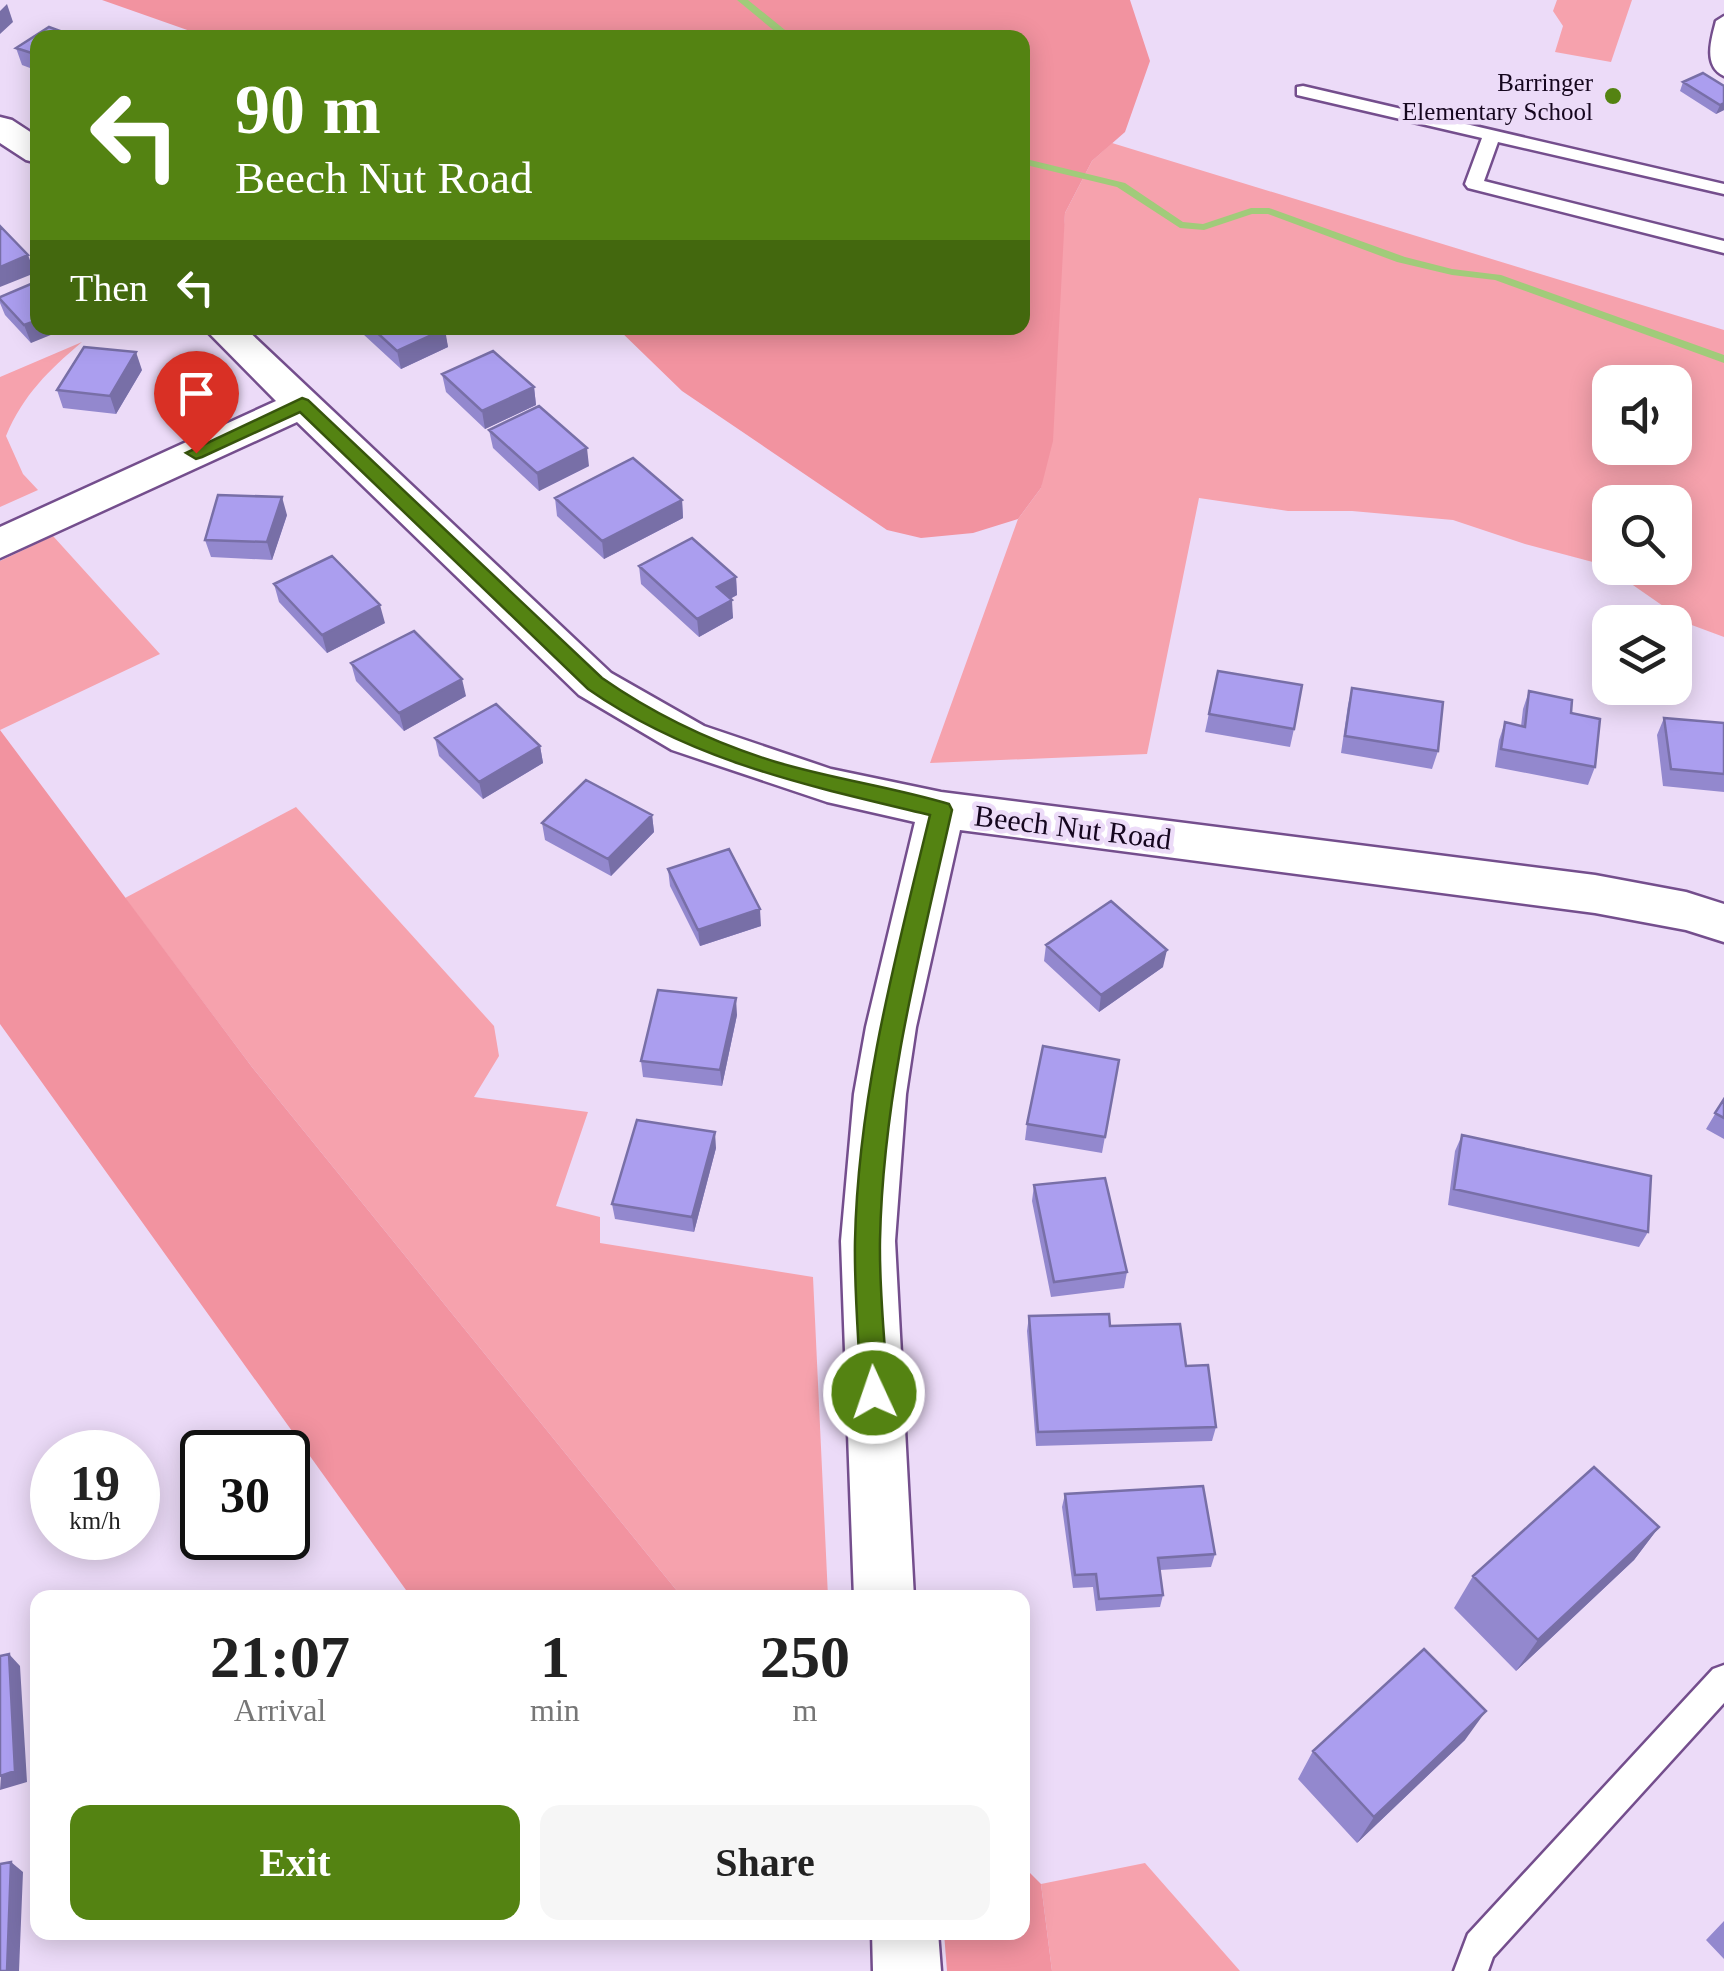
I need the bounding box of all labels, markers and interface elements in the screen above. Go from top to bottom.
place label: Barringer Elementary School [1402,69,1594,125]
icon: left [70,70,200,200]
text: 90 m [235,71,381,148]
marker: Barringer Elementary School [1602,85,1624,107]
text: Beech Nut Road [235,153,532,203]
icon: left [168,260,223,315]
text: Then [70,267,148,309]
pin [154,351,239,454]
map controls [1592,365,1692,705]
button: sound [1592,365,1692,465]
icon: arrive [169,366,224,421]
button: search [1592,485,1692,585]
button: layers [1592,605,1692,705]
street label: Beech Nut Road [973,799,1173,855]
position arrow [822,1341,926,1445]
speed limit sign: 30 [180,1430,310,1560]
text: 19 [70,1455,120,1511]
text: km/h [69,1507,121,1534]
text: 21:07 [210,1624,350,1690]
text: 1 [540,1624,570,1690]
text: 250 [760,1624,850,1690]
text: Arrival [234,1692,326,1728]
text: min [530,1692,580,1728]
text: m [792,1692,817,1728]
button: Exit [70,1805,520,1920]
button: Share [540,1805,990,1920]

